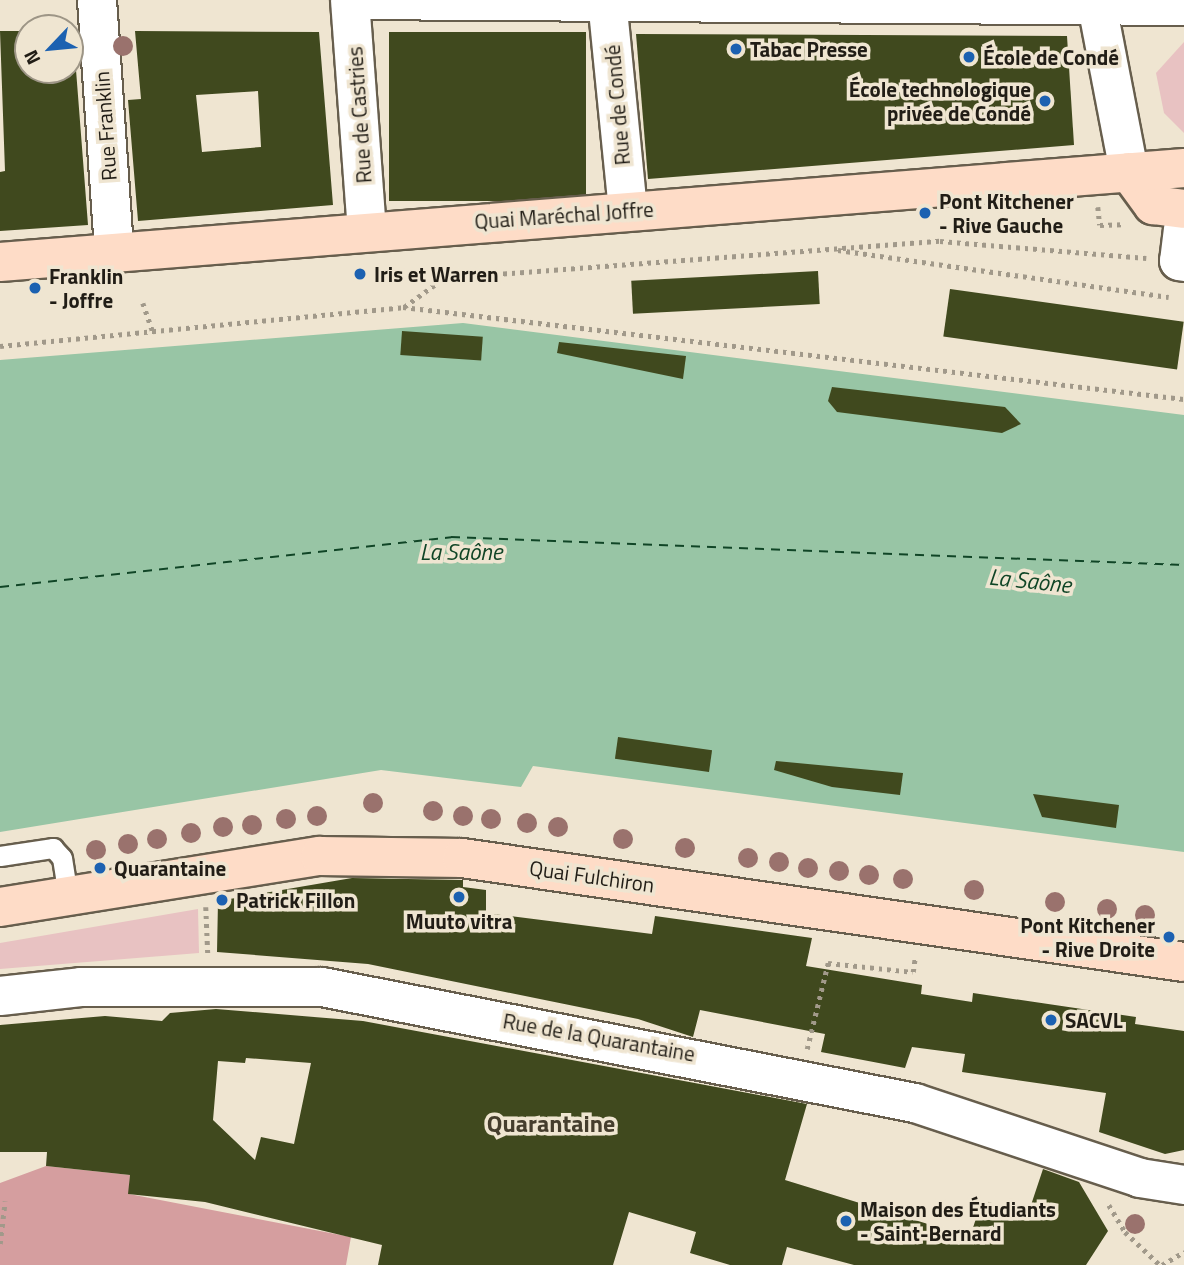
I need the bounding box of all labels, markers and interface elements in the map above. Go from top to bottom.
north arrow [14,14,84,84]
place label: Tabac Presse [750,36,868,62]
marker: Tabac Presse [728,41,744,57]
street label: Rue de Condé [599,44,635,166]
place label: École de Condé [983,44,1119,70]
text: N [16,45,47,70]
street label: Rue de Castries [342,46,376,184]
marker: École de Condé [961,49,977,65]
street label: Rue Franklin [89,70,121,182]
place label: École technologique privée de Condé [849,76,1031,126]
marker: École technologique privée de Condé [1037,93,1053,109]
place label: Pont Kitchener - Rive Gauche [939,188,1074,238]
street label: Quai Maréchal Joffre [474,196,654,234]
marker: Pont Kitchener - Rive Gauche [917,205,933,221]
place label: Iris et Warren [374,261,499,287]
place label: Franklin - Joffre [49,263,123,313]
marker: Iris et Warren [352,266,368,282]
marker: Franklin - Joffre [27,280,43,296]
water label: La Saône [420,538,502,566]
water label: La Saône [987,563,1073,599]
place label: Quarantaine [114,855,226,881]
street label: Quai Fulchiron [528,855,656,897]
marker: Quarantaine [92,860,108,876]
place label: Patrick Fillon [236,887,355,913]
marker: Muuto vitra [451,889,467,905]
marker: Patrick Fillon [214,892,230,908]
place label: Muuto vitra [406,908,512,934]
place label: Pont Kitchener - Rive Droite [1020,912,1155,962]
marker: Pont Kitchener - Rive Droite [1161,929,1177,945]
place label: SACVL [1065,1007,1123,1033]
street label: Rue de la Quarantaine [501,1008,697,1066]
marker: SACVL [1043,1012,1059,1028]
district label: Quarantaine [487,1110,615,1138]
place label: Maison des Étudiants - Saint-Bernard [860,1196,1056,1246]
marker: Maison des Étudiants - Saint-Bernard [838,1213,854,1229]

